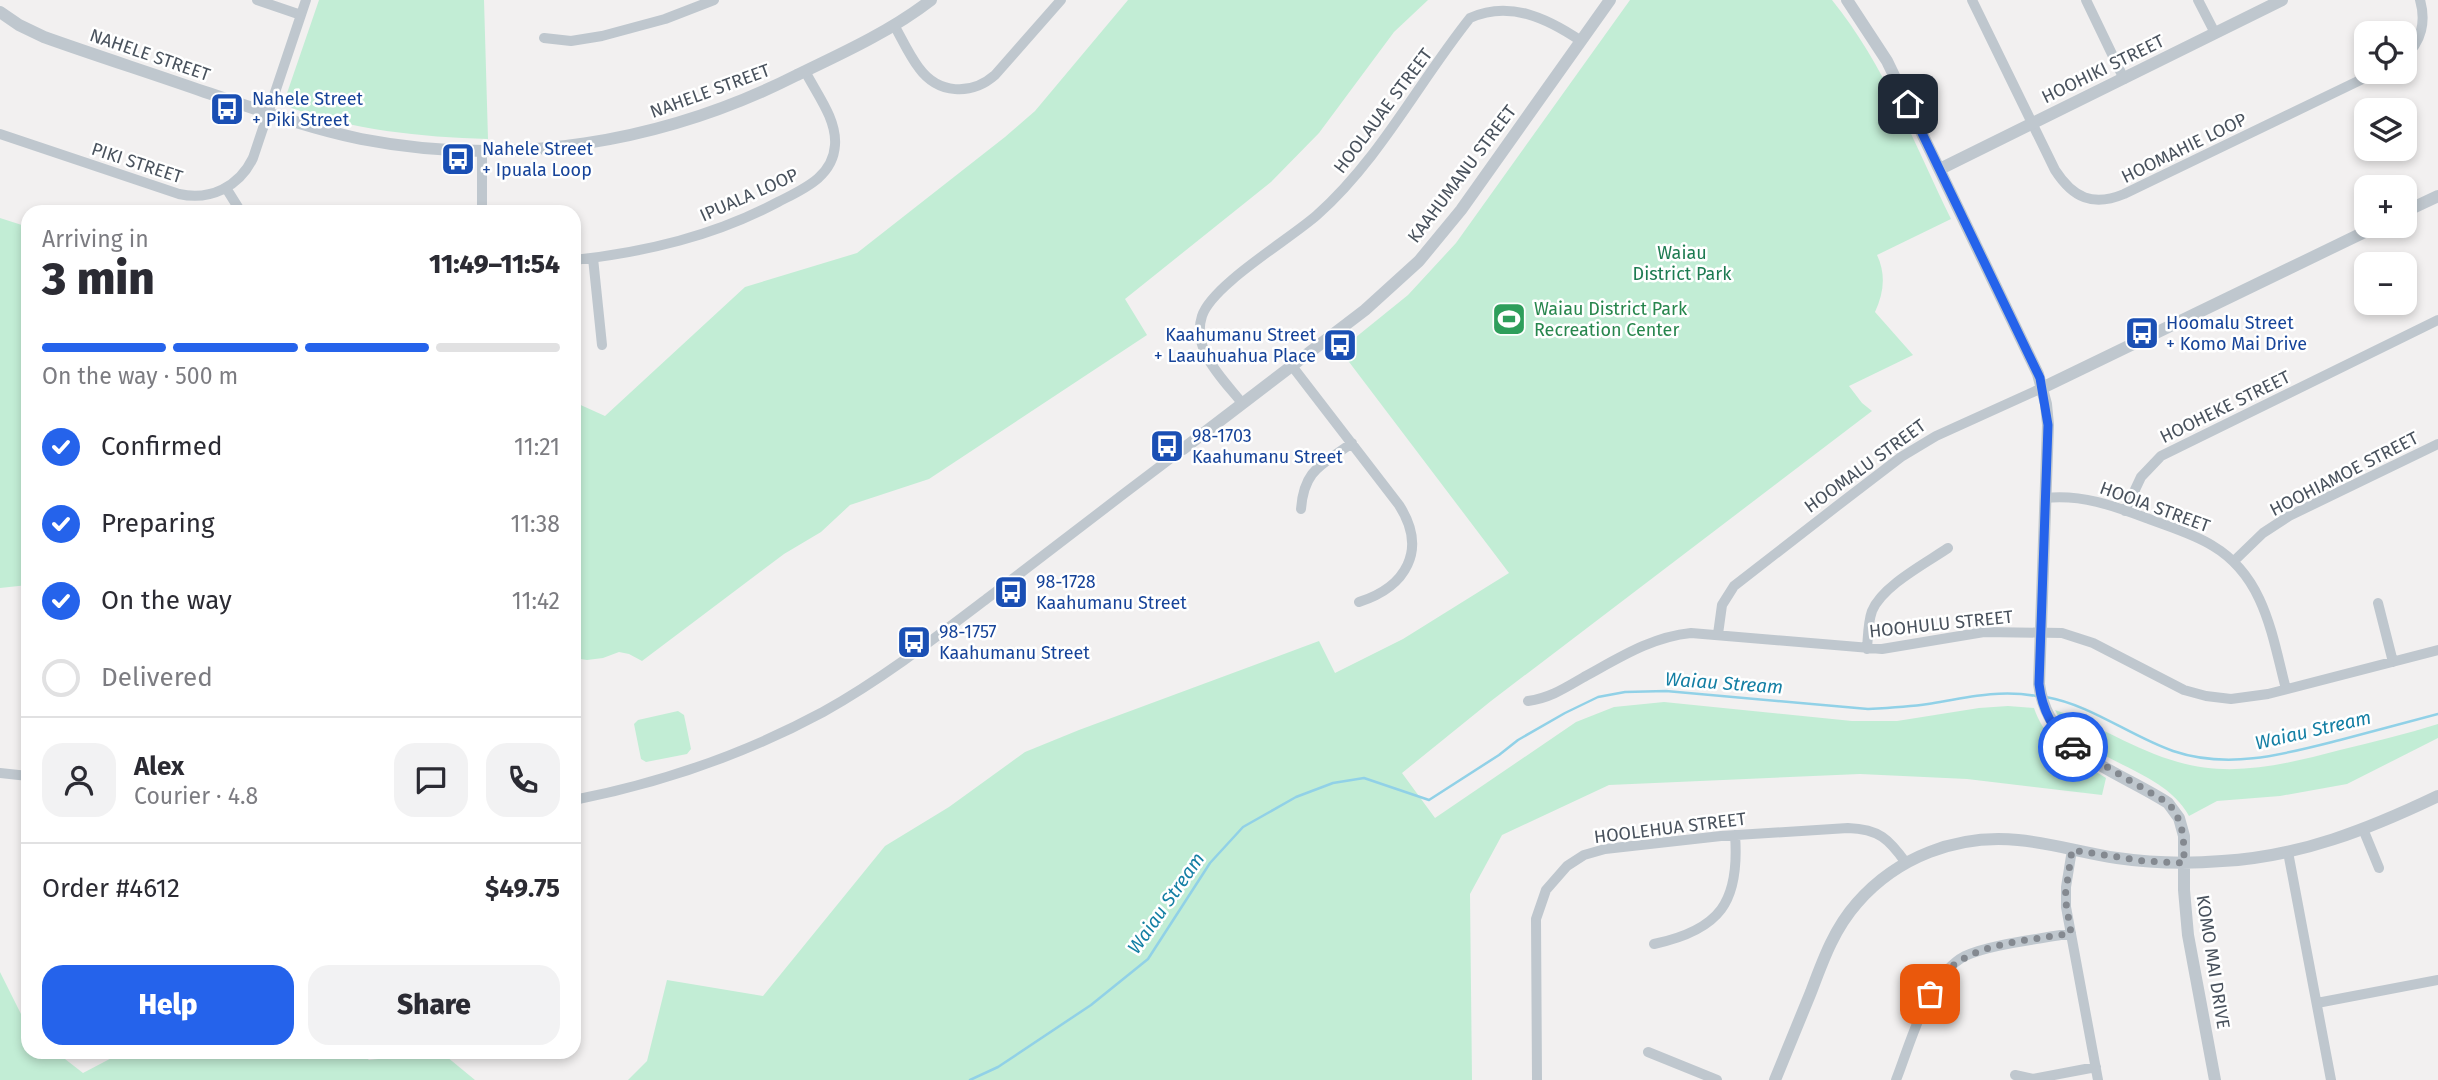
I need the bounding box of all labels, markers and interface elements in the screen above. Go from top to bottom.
map controls [2354,21,2417,315]
button: locate [2354,21,2417,84]
street label: NAHELE STREET [87,24,214,86]
street label: HOOHIKI STREET [2038,30,2168,108]
street label: HOOLAUAE STREET [1329,44,1438,178]
street label: NAHELE STREET [647,59,774,123]
pin [1878,74,1938,134]
icon: home [1889,85,1927,123]
place label: Nahele Street + Piki Street [252,88,364,131]
bus stop icon: Nahele Street + Piki Street [208,90,246,128]
button: layers [2354,98,2417,161]
street label: KAAHUMANU STREET [1403,100,1521,247]
street label: HOOMAHIE LOOP [2118,108,2250,188]
street label: PIKI STREET [89,138,186,188]
place label: Nahele Street + Ipuala Loop [482,138,594,181]
bus stop icon: Nahele Street + Ipuala Loop [439,140,477,178]
street label: IPUALA LOOP [696,164,802,226]
button: + [2354,175,2417,238]
text: Arriving in [42,225,149,253]
park label: Waiau District Park [1633,242,1732,285]
text: 11:49–11:54 [429,249,560,280]
text: 3 min [42,251,155,306]
button: − [2354,252,2417,315]
place label: Waiau District Park Recreation Center [1534,298,1688,341]
sports icon: Waiau District Park Recreation Center [1490,300,1528,338]
place label: Hoomalu Street + Komo Mai Drive [2166,312,2307,355]
bus stop icon: Hoomalu Street + Komo Mai Drive [2123,314,2161,352]
place label: Kaahumanu Street + Laauhuahua Place [1154,324,1316,367]
bus stop icon: Kaahumanu Street + Laauhuahua Place [1321,326,1359,364]
text: On the way · 500 m [42,362,238,390]
street label: HOOHEKE STREET [2156,366,2294,448]
street label: HOOMALU STREET [1800,414,1931,517]
place label: 98-1703 Kaahumanu Street [1192,425,1343,468]
bus stop icon: 98-1703 Kaahumanu Street [1148,427,1186,465]
street label: HOOHIAMOE STREET [2266,427,2423,521]
icon: check [42,428,80,466]
text: Confirmed [101,431,222,462]
text: 11:21 [514,433,560,461]
street label: HOOIA STREET [2097,477,2214,537]
icon: check [42,505,80,543]
text: Preparing [101,508,214,539]
text: 11:38 [511,510,560,538]
place label: 98-1728 Kaahumanu Street [1036,571,1187,614]
bus stop icon: 98-1728 Kaahumanu Street [992,573,1030,611]
icon: check [42,582,80,620]
text: On the way [101,585,232,616]
text: 11:42 [512,587,560,615]
street label: HOOHULU STREET [1868,605,2015,643]
place label: 98-1757 Kaahumanu Street [939,621,1090,664]
bus stop icon: 98-1757 Kaahumanu Street [895,623,933,661]
text: Delivered [101,662,213,693]
water label: Waiau Stream [1664,667,1784,699]
water label: Waiau Stream [2253,705,2373,755]
courier [2038,712,2108,782]
icon: car [2054,728,2092,766]
button: person [42,743,116,817]
button: chat [394,743,468,817]
button: phone [486,743,560,817]
text: Alex [134,751,184,782]
text: Courier · 4.8 [134,782,258,810]
street label: HOOLEHUA STREET [1593,808,1748,848]
water label: Waiau Stream [1123,848,1209,958]
text: Order #4612 [42,873,180,904]
text: $49.75 [485,873,560,904]
street label: KOMO MAI DRIVE [2192,893,2234,1031]
pin [1900,964,1960,1024]
button: Help [42,965,294,1045]
button: Share [308,965,560,1045]
icon: bag [1911,975,1949,1013]

